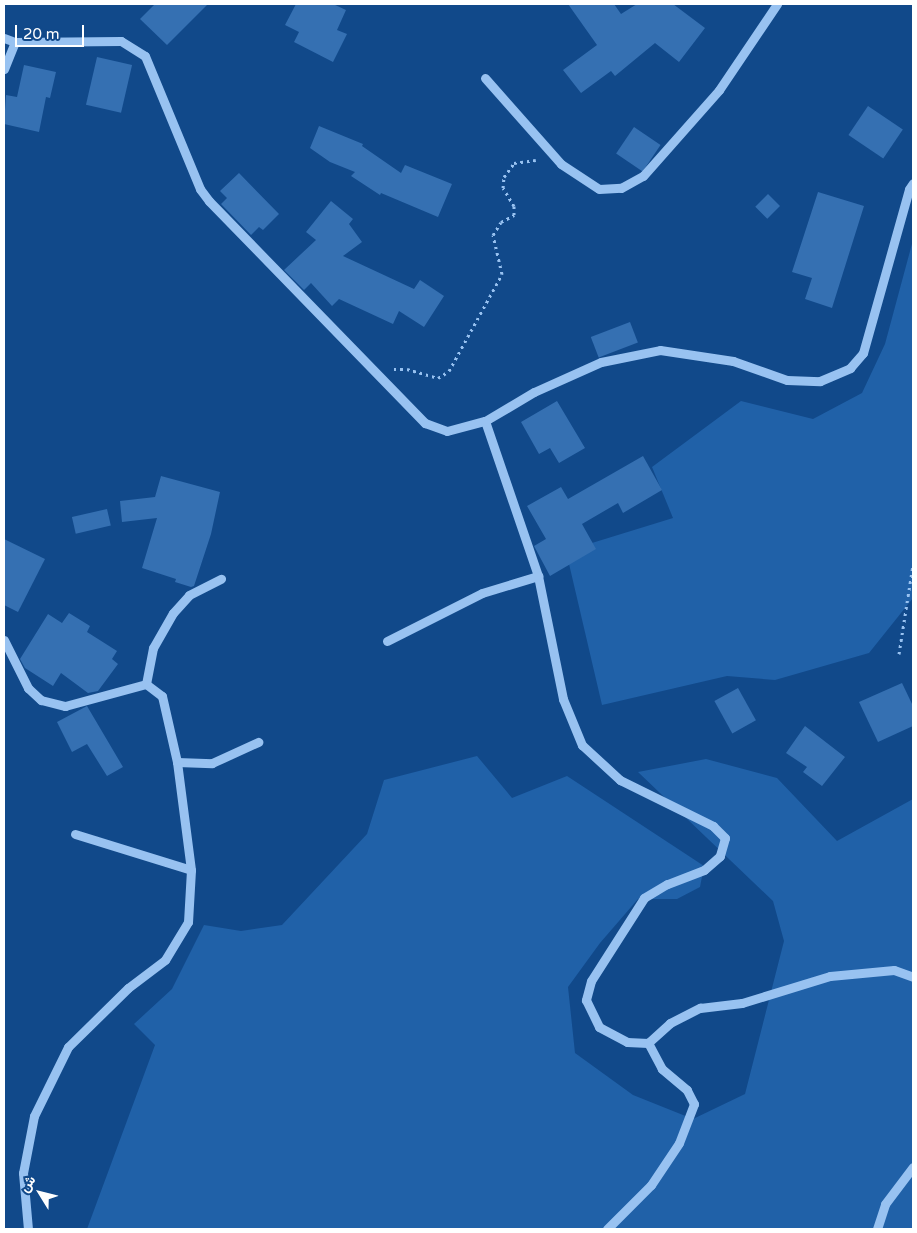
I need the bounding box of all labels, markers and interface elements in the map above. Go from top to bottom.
scale bar [18,15,86,47]
text: 20 m [23,25,60,43]
north arrow [15,1168,65,1218]
text: ش [16,1172,39,1196]

